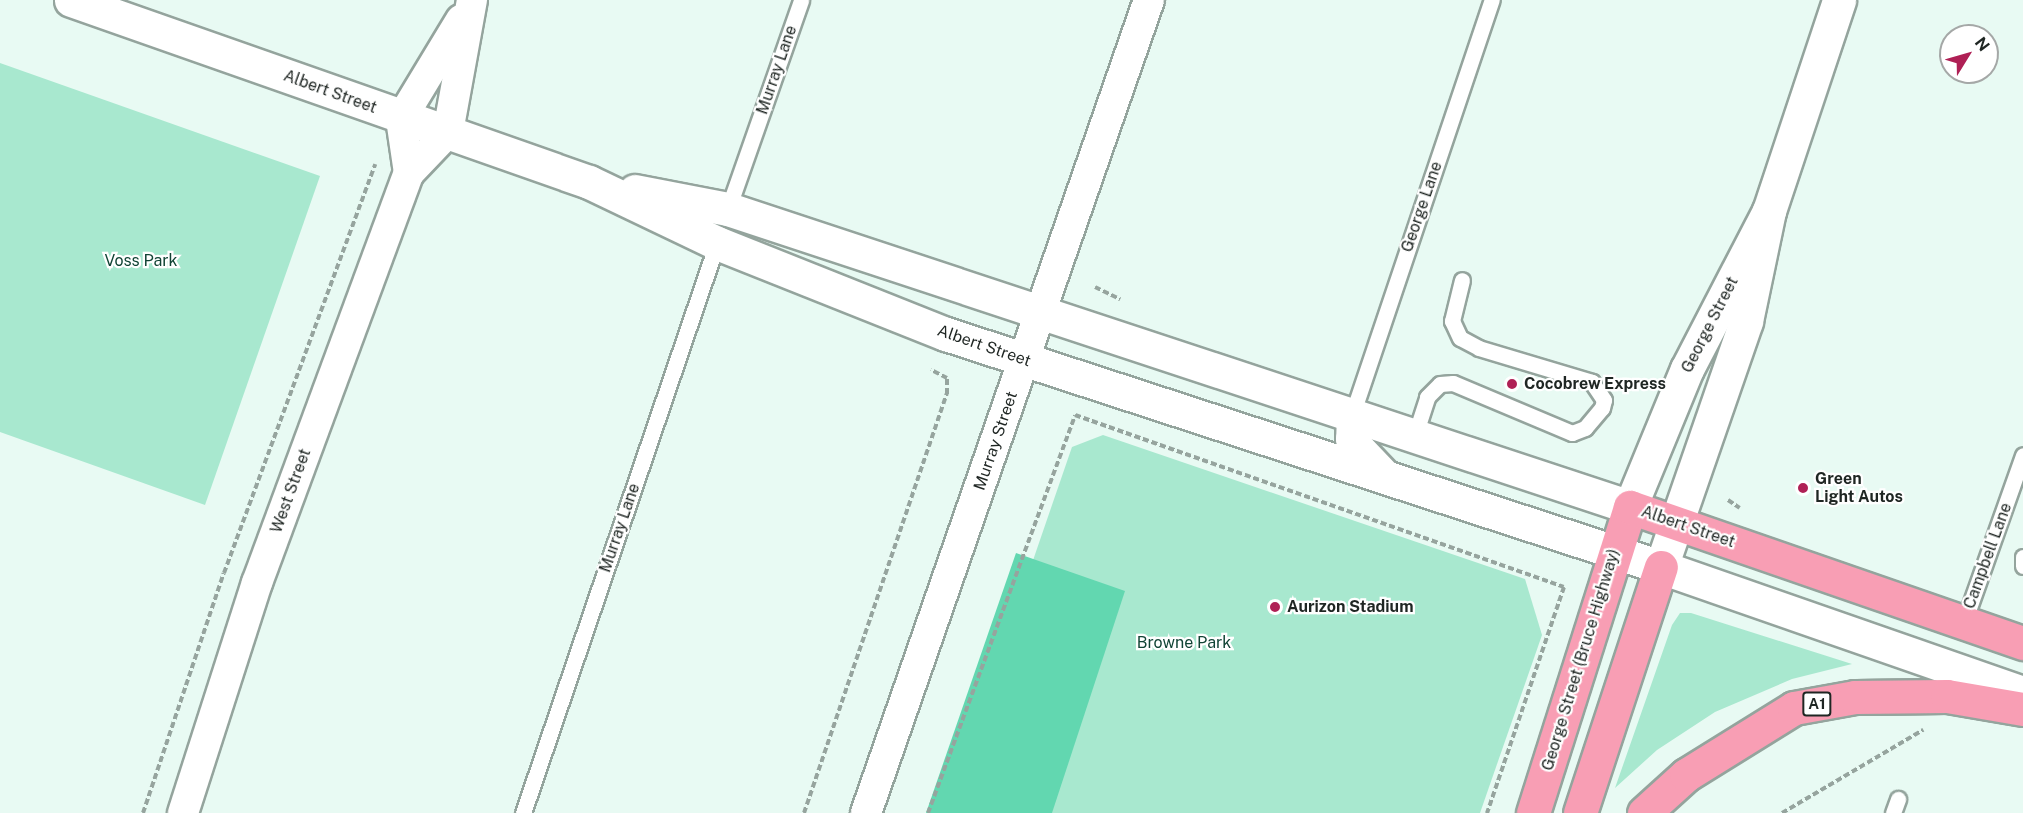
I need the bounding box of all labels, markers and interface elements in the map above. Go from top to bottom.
street label: Murray Lane [753,23,801,117]
north arrow [1939,24,1999,84]
text: N [1971,33,1994,55]
street label: Albert Street [281,66,379,118]
street label: George Lane [1398,159,1446,255]
park label: Voss Park [104,251,178,271]
street label: George Street [1678,274,1742,376]
street label: Albert Street [935,321,1033,371]
place label: Cocobrew Express [1524,374,1666,394]
marker: Cocobrew Express [1505,377,1519,391]
street label: Murray Street [970,389,1022,493]
street label: West Street [267,446,315,536]
place label: Green Light Autos [1815,469,1903,507]
street label: Murray Lane [596,481,644,575]
marker: Green Light Autos [1796,481,1810,495]
street label: Campbell Lane [1960,500,2016,612]
street label: Albert Street [1639,502,1737,552]
street label: George Street (Bruce Highway) [1538,547,1624,773]
place label: Aurizon Stadium [1287,597,1414,617]
marker: Aurizon Stadium [1268,600,1282,614]
park label: Browne Park [1137,633,1231,653]
road number: A1 [1802,692,1832,716]

